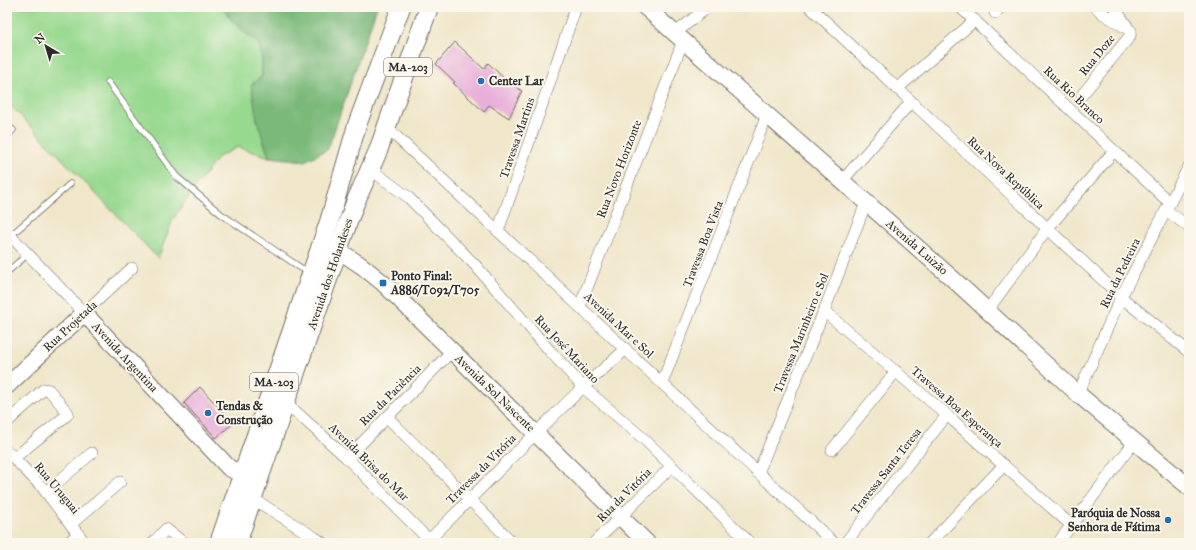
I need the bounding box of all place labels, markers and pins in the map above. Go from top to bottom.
place label: Center Lar [489,74,544,88]
marker: Center Lar [476,76,486,86]
place label: Ponto Final: A886/T092/T705 [390,269,480,298]
marker: Ponto Final: A886/T092/T705 [378,278,388,288]
place label: Tendas & Construção [215,399,273,428]
marker: Tendas & Construção [203,408,213,418]
place label: Paróquia de Nossa Senhora de Fátima [1068,506,1161,534]
marker: Paróquia de Nossa Senhora de Fátima [1163,515,1173,525]

